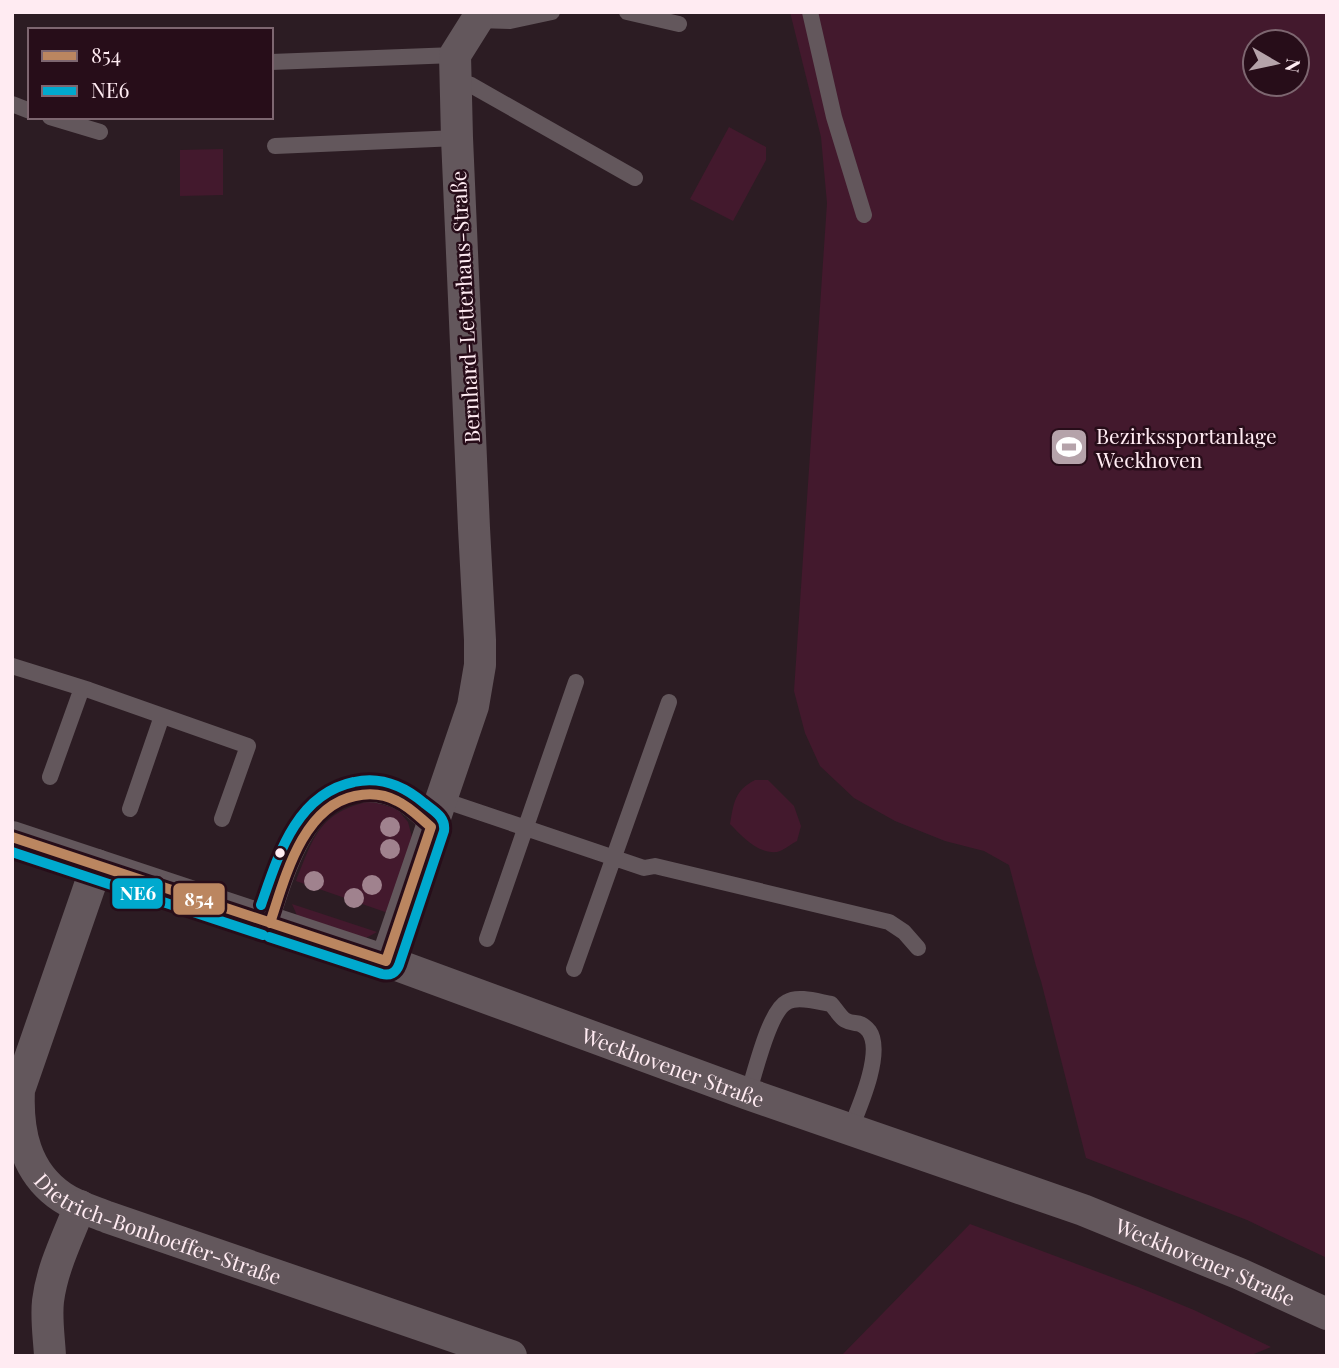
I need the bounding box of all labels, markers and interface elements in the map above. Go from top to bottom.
legend [28,28,273,119]
north arrow [1241,28,1311,98]
text: 854 [91,40,121,68]
text: N [1280,57,1308,75]
text: NE6 [91,75,130,103]
street label: Bernhard-Letterhaus-Straße [443,170,485,444]
place label: Bezirkssportanlage Weckhoven [1095,421,1277,473]
sports icon: Bezirkssportanlage Weckhoven [1048,426,1090,468]
unlabelled marker [273,846,287,860]
line badge: NE6 [111,877,164,910]
text: NE6 [120,879,157,905]
line badge: 854 [172,882,226,916]
text: 854 [184,885,214,911]
street label: Weckhovener Straße [577,1020,768,1113]
street label: Dietrich-Bonhoeffer-Straße [29,1166,285,1290]
street label: Weckhovener Straße [1111,1210,1300,1312]

